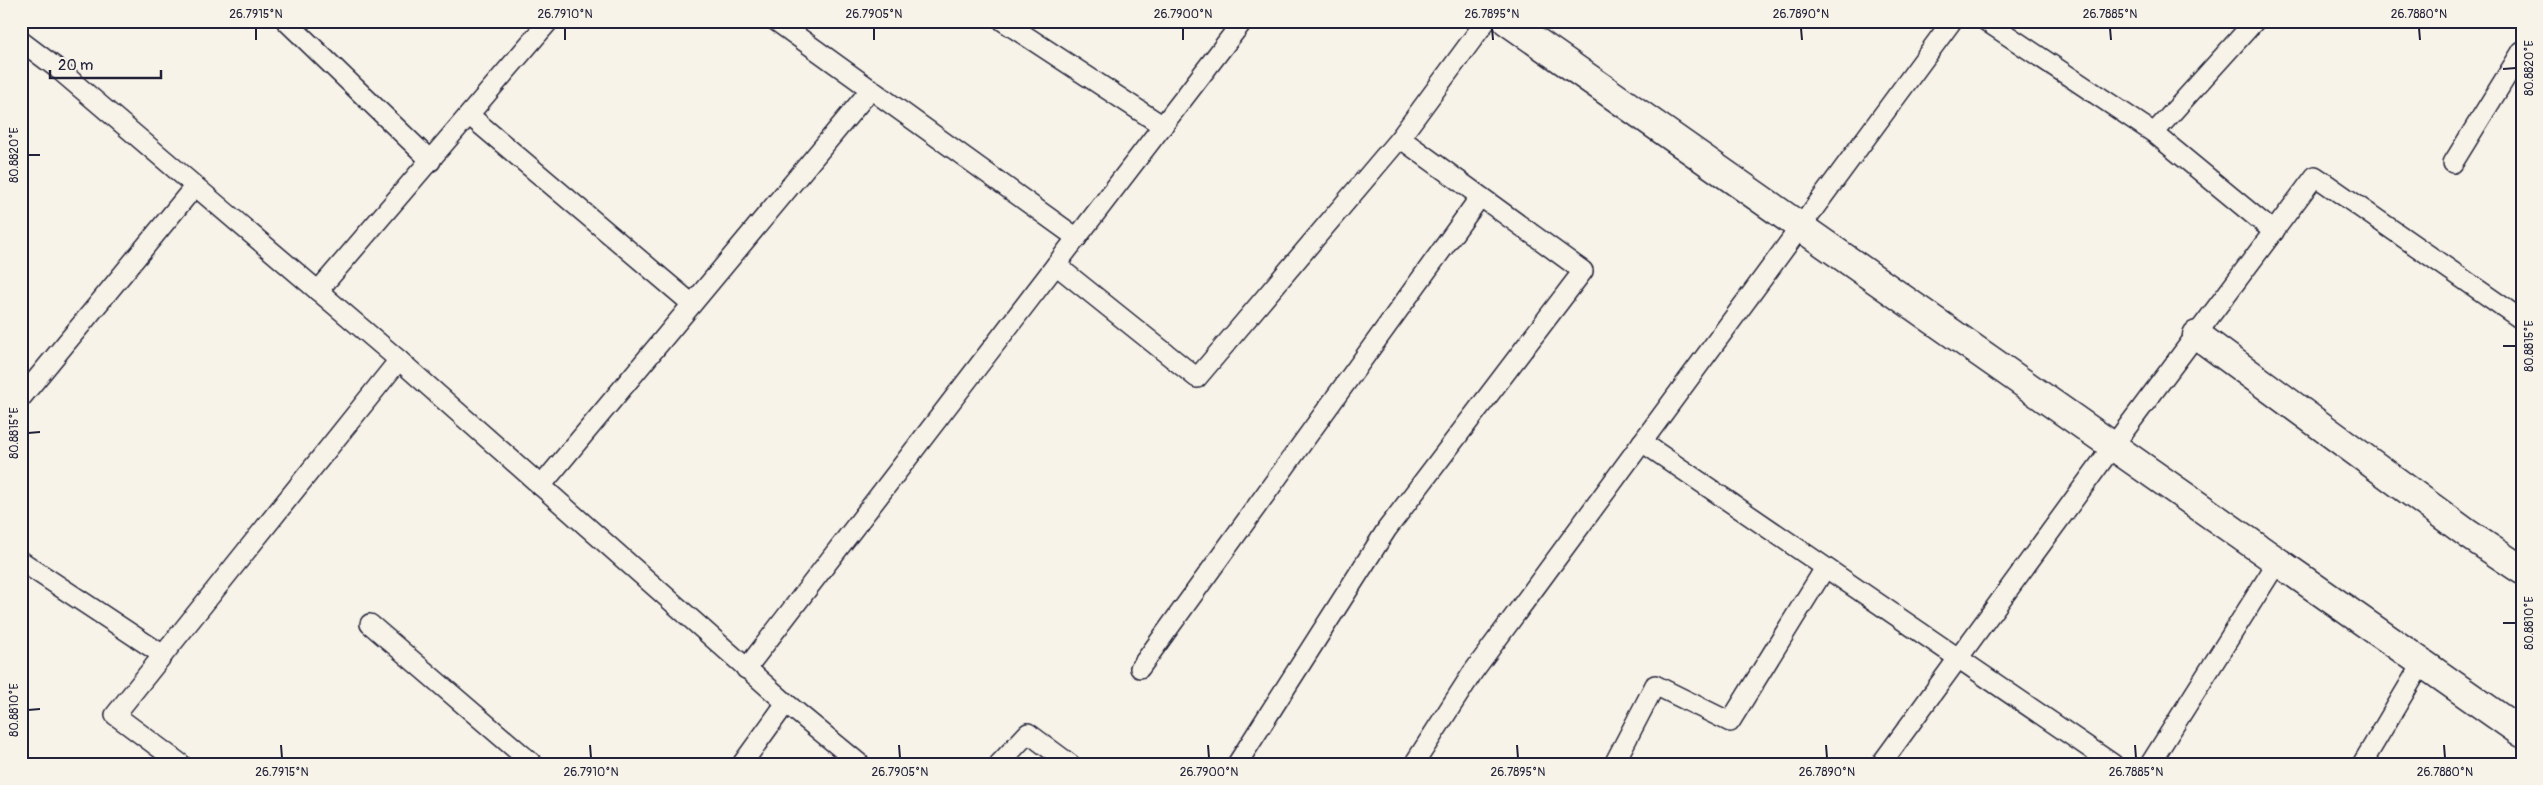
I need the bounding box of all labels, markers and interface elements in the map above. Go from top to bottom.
text: 26.7915°N [229,7,283,22]
text: 26.7910°N [537,7,593,22]
text: 26.7905°N [846,7,902,22]
text: 26.7900°N [1154,7,1212,22]
text: 26.7895°N [1465,7,1519,22]
text: 26.7890°N [1773,7,1829,22]
text: 26.7885°N [2083,7,2137,22]
text: 26.7880°N [2391,7,2447,22]
text: 80.8820°E [2522,40,2537,96]
scale bar [50,48,161,80]
text: 20 m [58,56,93,75]
text: 80.8820°E [7,127,22,183]
text: 80.8815°E [2522,320,2537,372]
text: 80.8815°E [7,407,22,459]
text: 80.8810°E [2522,596,2537,650]
text: 80.8810°E [7,683,22,737]
text: 26.7915°N [255,765,309,780]
text: 26.7910°N [563,765,619,780]
text: 26.7905°N [872,765,928,780]
text: 26.7900°N [1180,765,1238,780]
text: 26.7895°N [1491,765,1545,780]
text: 26.7890°N [1799,765,1855,780]
text: 26.7885°N [2109,765,2163,780]
text: 26.7880°N [2417,765,2473,780]

